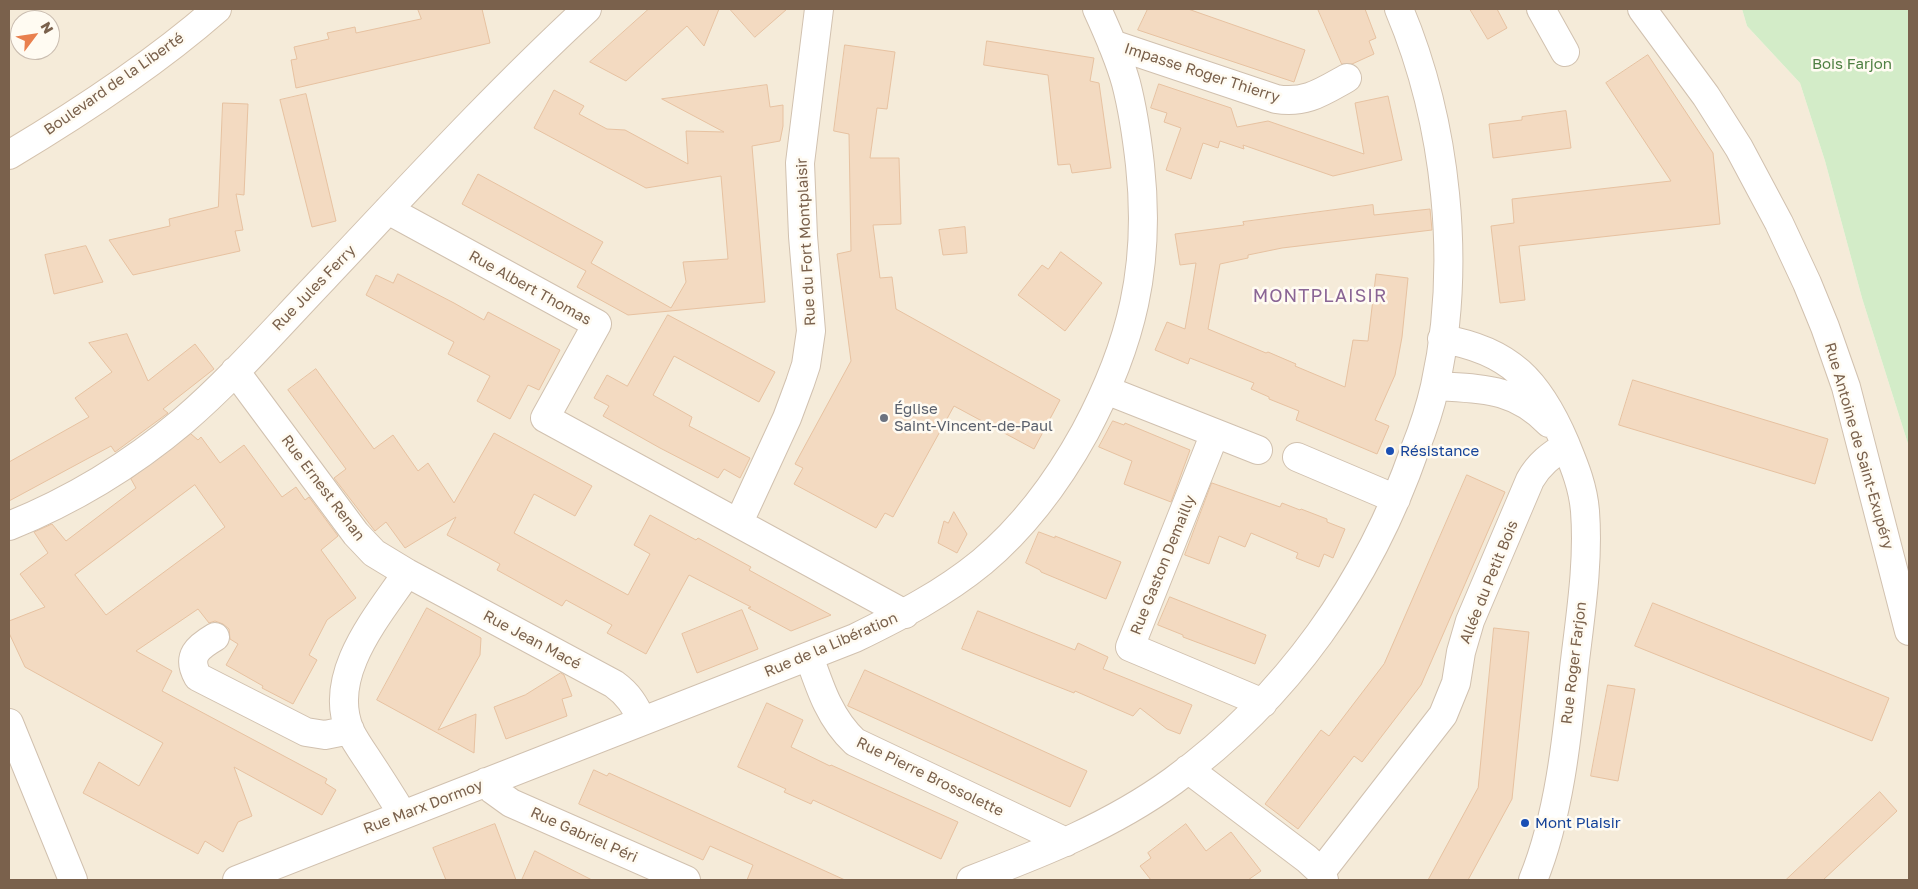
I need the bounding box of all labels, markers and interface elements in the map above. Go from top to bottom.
north arrow [10,10,60,60]
text: N [37,19,57,36]
street label: Boulevard de la Liberté [41,29,187,139]
street label: Impasse Roger Thierry [1122,39,1282,107]
park label: Bois Farjon [1812,55,1892,73]
street label: Rue du Fort Montplaisir [793,157,819,327]
street label: Rue Jules Ferry [269,242,359,334]
street label: Rue Albert Thomas [466,247,594,329]
district label: MONTPLAISIR [1251,285,1389,307]
street label: Rue Antoine de Saint-Exupéry [1821,340,1897,552]
place label: Église Saint-Vincent-de-Paul [894,400,1053,435]
marker: Église Saint-Vincent-de-Paul [878,412,890,424]
street label: Rue Ernest Renan [277,432,369,544]
place label: Résistance [1400,442,1479,460]
marker: Résistance [1384,445,1396,457]
street label: Rue Gaston Demailly [1127,493,1199,637]
street label: Allée du Petit Bois [1456,518,1522,646]
street label: Rue Roger Farjon [1558,601,1590,725]
street label: Rue Jean Macé [480,607,584,673]
street label: Rue de la Libération [762,609,900,681]
street label: Rue Pierre Brossolette [853,734,1007,820]
street label: Rue Marx Dormoy [361,776,485,838]
street label: Rue Gabriel Péri [528,803,640,867]
place label: Mont Plaisir [1535,814,1621,832]
marker: Mont Plaisir [1519,817,1531,829]

